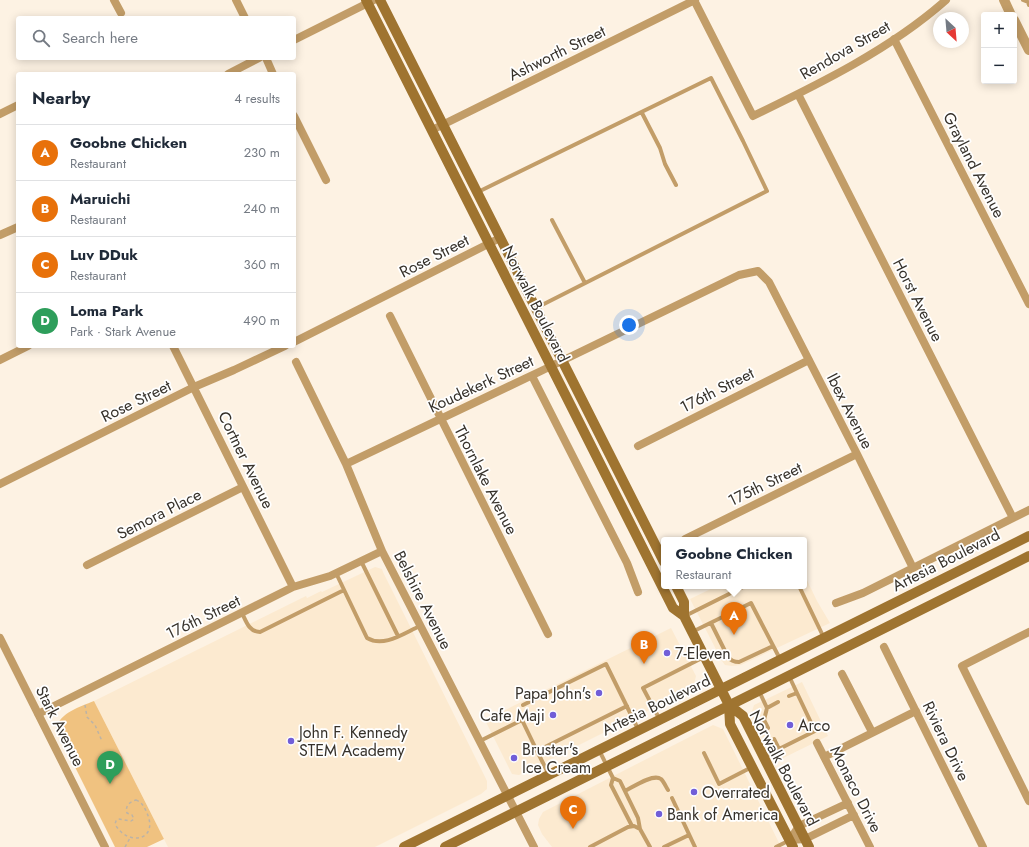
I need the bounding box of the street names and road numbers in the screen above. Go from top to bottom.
street label: Rendova Street [796,15,895,85]
street label: Ashworth Street [505,19,610,86]
street label: Grayland Avenue [937,108,1011,222]
street label: Rose Street [395,229,473,283]
street label: Norwalk Boulevard [497,242,575,366]
street label: Horst Avenue [887,254,949,346]
street label: Koudekerk Street [425,350,537,418]
street label: 176th Street [676,362,758,418]
street label: Ibex Avenue [821,369,879,453]
street label: Rose Street [97,374,175,428]
street label: Cortner Avenue [212,407,280,513]
street label: Thornlake Avenue [449,422,523,538]
street label: 175th Street [724,456,806,512]
street label: Semora Place [113,483,205,545]
street label: Artesia Boulevard [888,523,1004,597]
street label: Belshire Avenue [388,547,458,653]
street label: 176th Street [162,589,244,645]
street label: Artesia Boulevard [598,669,714,741]
street label: Stark Avenue [30,682,90,770]
street label: Riviera Drive [917,697,975,785]
street label: Norwalk Boulevard [744,706,824,830]
street label: Monaco Drive [824,742,888,836]

